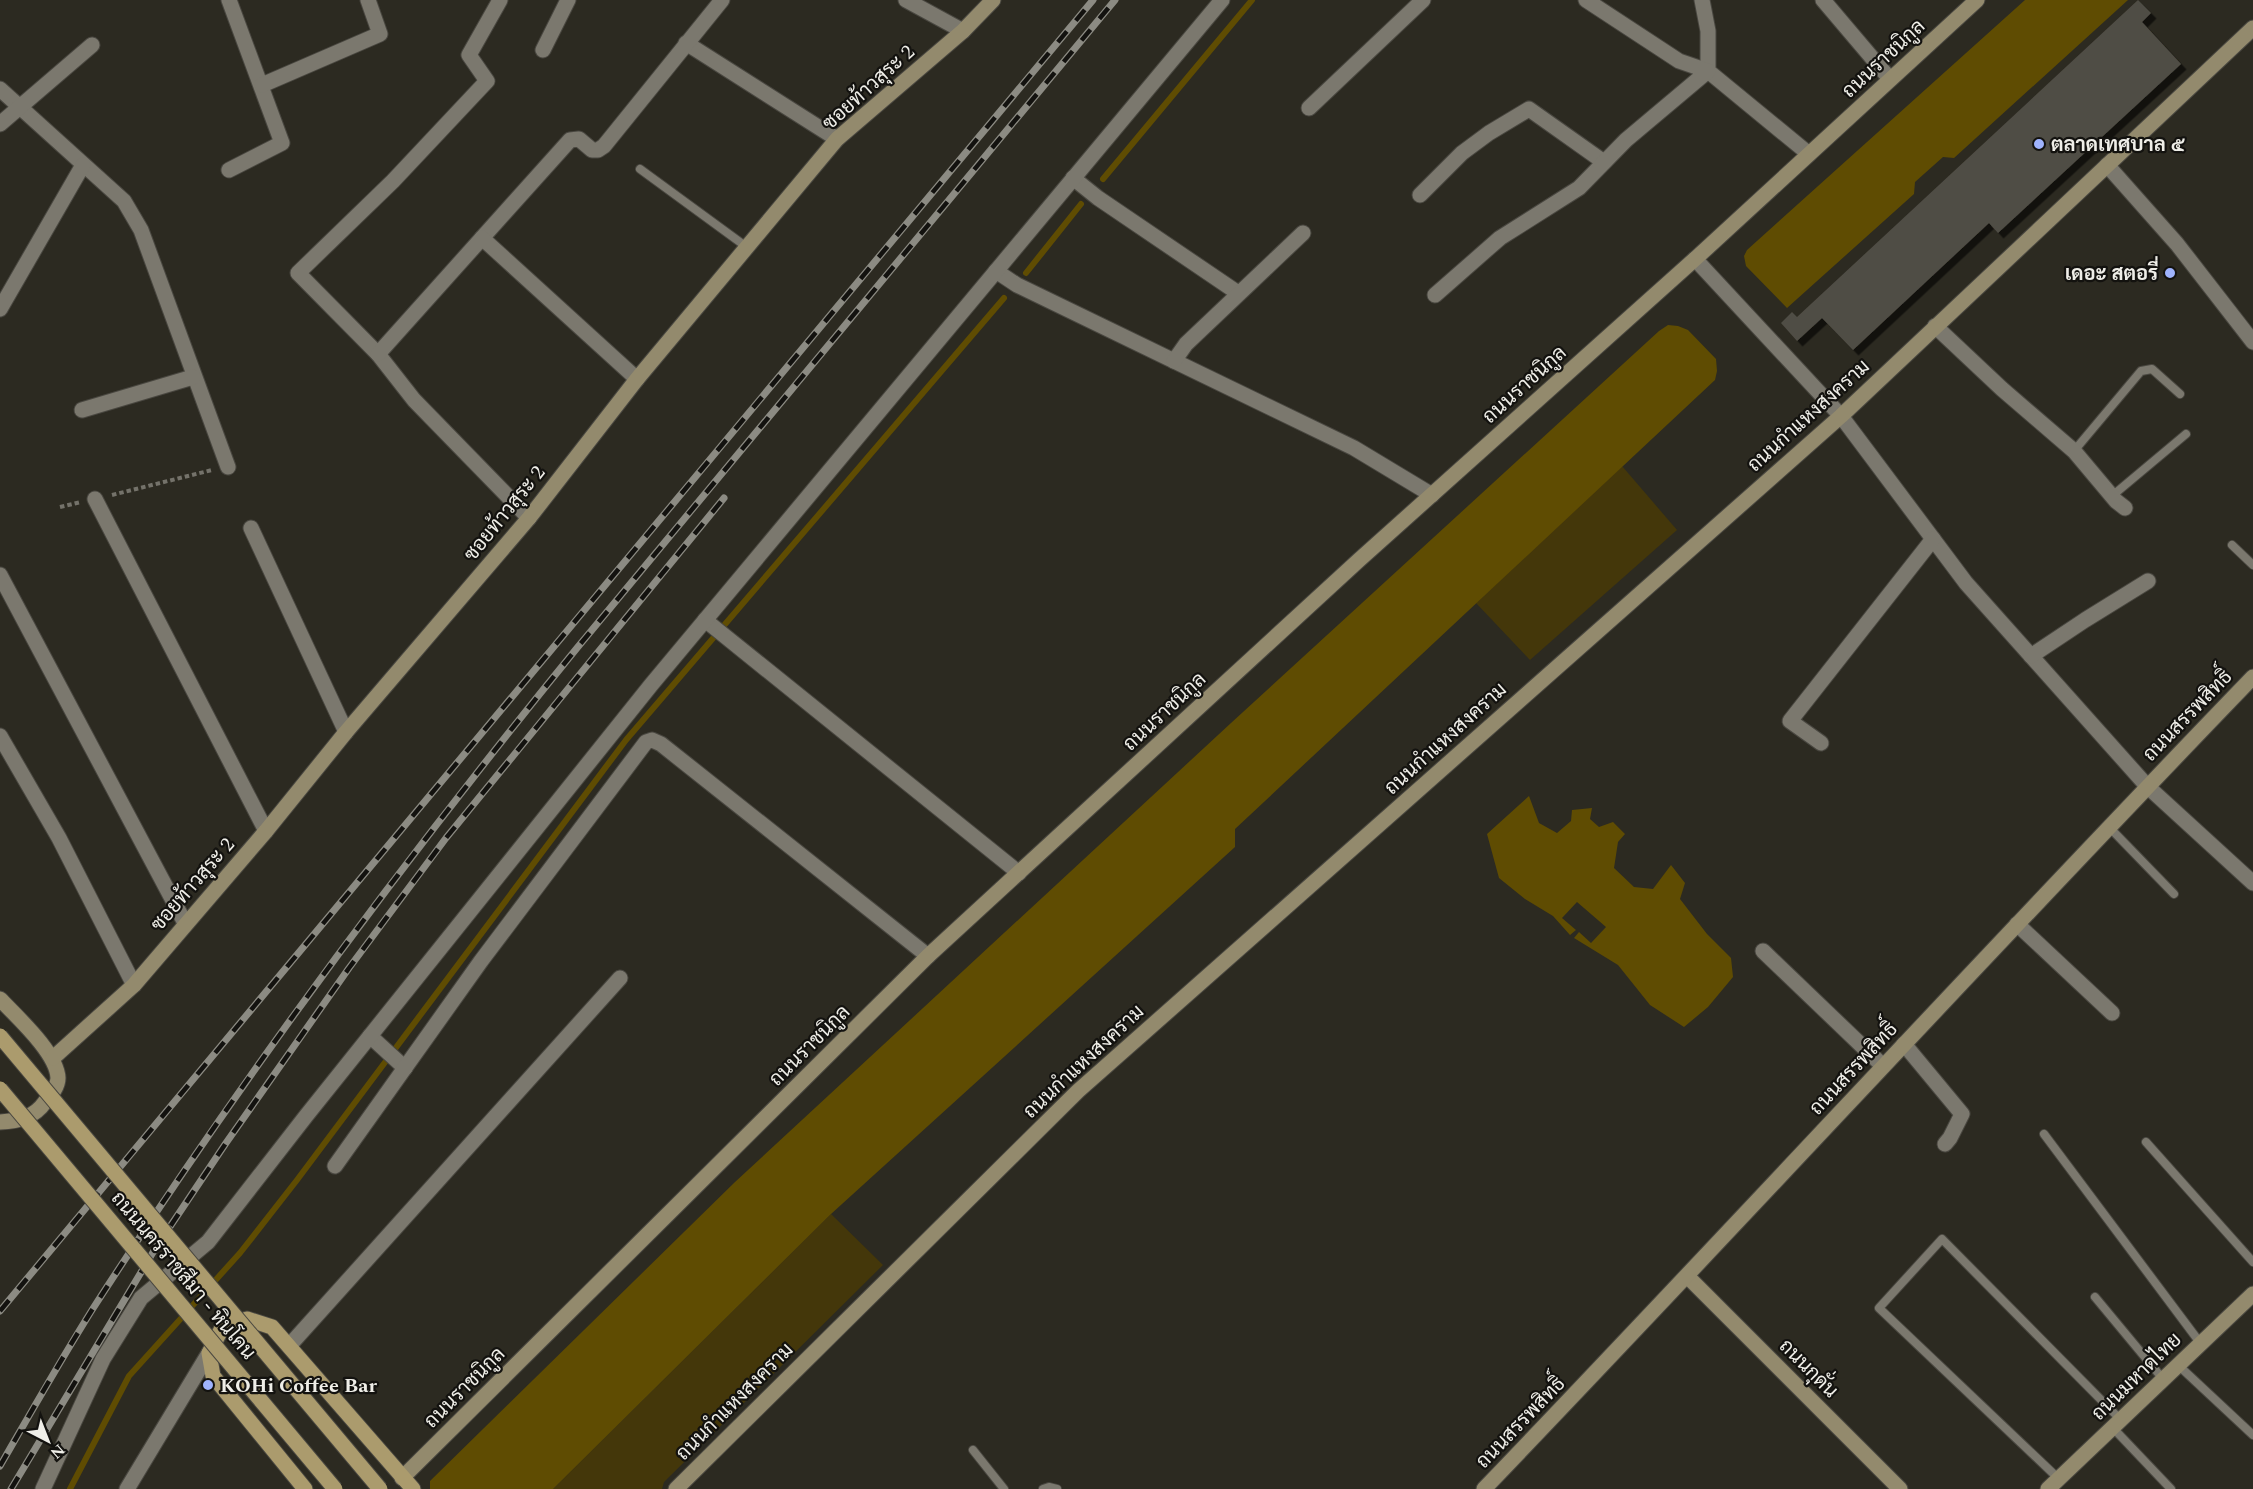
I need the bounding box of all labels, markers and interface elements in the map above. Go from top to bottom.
street label: ถนนราชนิกูล [1835,12,1932,105]
street label: ซอยท้าวสุระ 2 [816,38,922,138]
place label: ตลาดเทศบาล ๕ [2051,130,2185,160]
marker: ตลาดเทศบาล ๕ [2032,137,2046,151]
place label: เดอะ สตอรี่ [2065,256,2158,289]
marker: เดอะ สตอรี่ [2163,266,2177,280]
street label: ถนนราชนิกูล [1476,339,1574,431]
street label: ถนนกำแหงสงคราม [1741,352,1877,479]
street label: ซอยท้าวสุระ 2 [457,459,553,568]
street label: ถนนสรรพสิทธิ์ [2133,660,2240,769]
street label: ถนนราชนิกูล [1116,665,1213,758]
street label: ถนนกำแหงสงคราม [1378,675,1514,802]
street label: ซอยท้าวสุระ 2 [144,831,242,938]
street label: ถนนราชนิกูล [762,998,857,1093]
street label: ถนนกำแหงสงคราม [1016,998,1151,1126]
street label: ถนนสรรพสิทธิ์ [1800,1012,1905,1122]
street label: ถนนนครราชสีมา - หินโคน [104,1185,263,1366]
street label: ถนนมหาดไทย [2085,1326,2189,1428]
street label: ถนนกุดั่น [1772,1331,1846,1405]
street label: ถนนกำแหงสงคราม [669,1336,801,1468]
street label: ถนนราชนิกูล [417,1340,512,1435]
street label: ถนนสรรพสิทธิ์ [1466,1367,1573,1476]
place label: KOHi Coffee Bar [220,1371,378,1401]
marker: KOHi Coffee Bar [201,1378,215,1392]
north arrow [18,1411,78,1471]
text: N [44,1438,70,1465]

